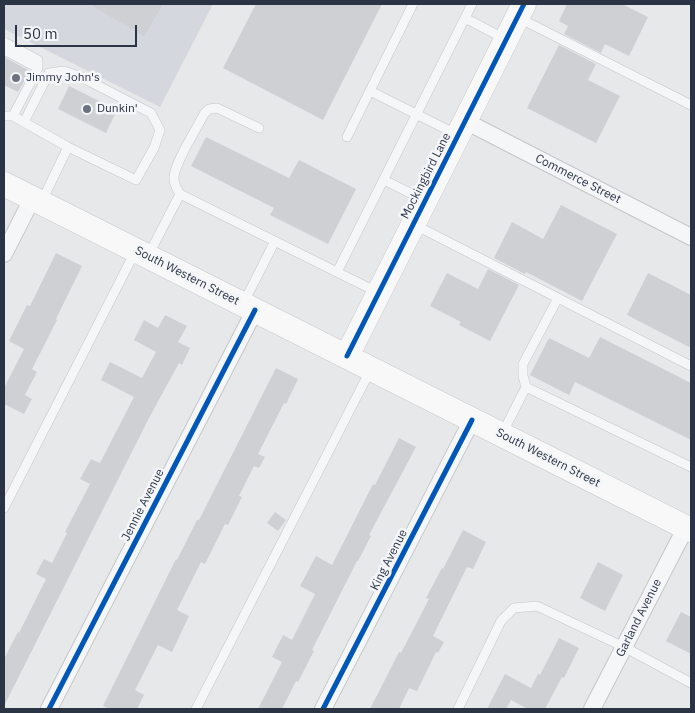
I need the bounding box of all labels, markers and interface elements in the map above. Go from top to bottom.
scale bar [18,15,140,47]
text: 50 m [23,24,58,43]
place label: Jimmy John's [26,71,100,85]
marker: Jimmy John's [10,72,22,84]
place label: Dunkin' [97,102,138,116]
marker: Dunkin' [81,103,93,115]
street label: Mockingbird Lane [398,130,454,222]
street label: Commerce Street [533,151,623,207]
street label: South Western Street [133,243,241,309]
street label: South Western Street [494,425,602,491]
street label: Jennie Avenue [119,467,167,543]
street label: King Avenue [367,527,411,593]
street label: Garland Avenue [613,577,665,659]

